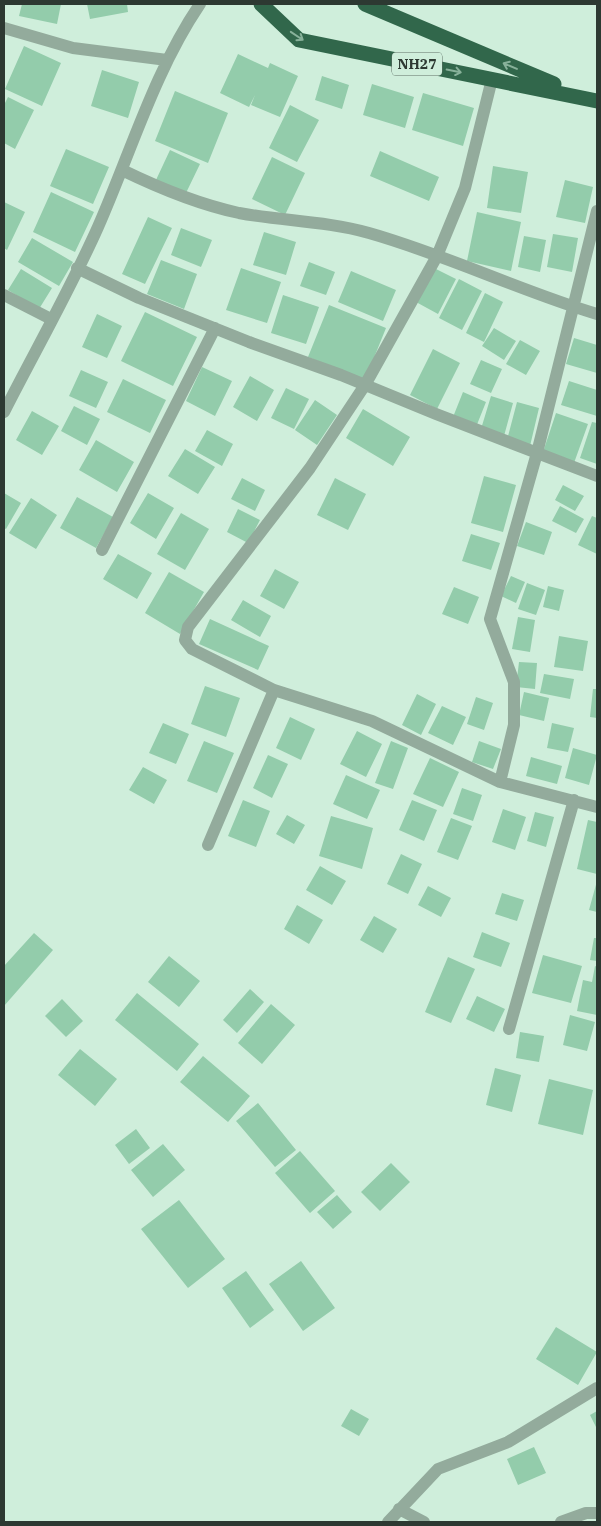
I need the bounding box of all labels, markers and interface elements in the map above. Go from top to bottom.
one-way arrow [290,31,304,41]
road number: NH27 [392,52,442,76]
one-way arrow [503,61,518,71]
one-way arrow [446,67,462,77]

